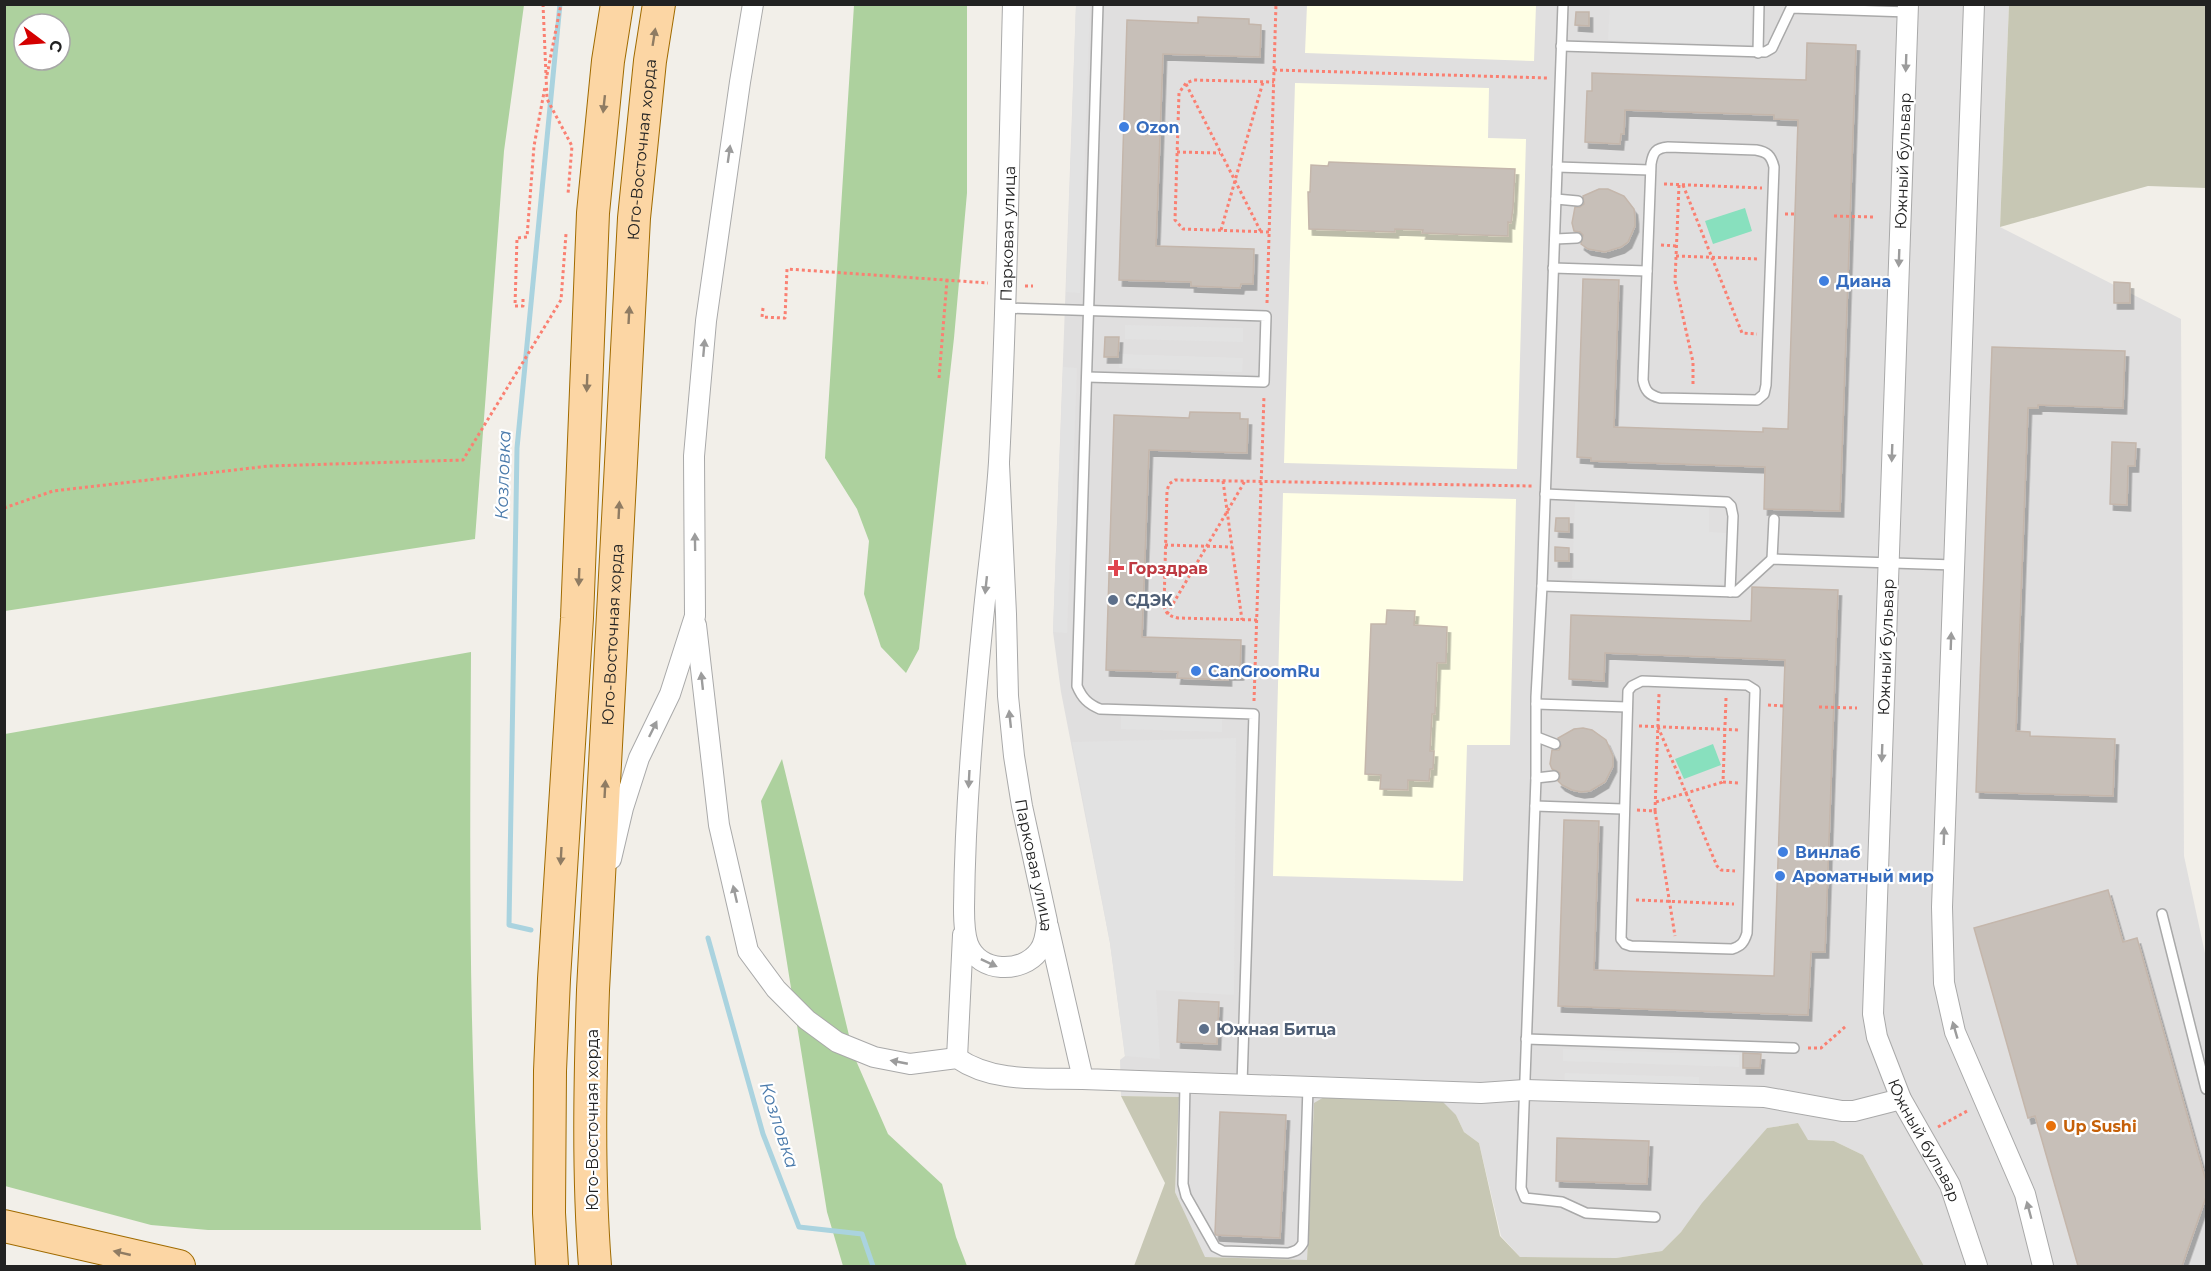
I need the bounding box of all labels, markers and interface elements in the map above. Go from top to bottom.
north arrow [12,12,72,72]
one-way arrow [649,28,658,47]
text: С [45,38,67,55]
one-way arrow [1901,53,1911,72]
street label: Юго-Восточная хорда [623,58,660,241]
street label: Южный бульвар [1891,92,1915,230]
one-way arrow [599,95,609,114]
place label: Ozon [1136,118,1180,137]
marker: Ozon [1117,120,1131,134]
one-way arrow [724,145,733,164]
street label: Парковая улица [996,166,1019,302]
one-way arrow [1895,248,1904,267]
place label: Диана [1836,272,1891,291]
marker: Диана [1817,274,1831,288]
one-way arrow [624,306,633,325]
one-way arrow [699,338,709,357]
one-way arrow [582,373,591,392]
water label: Козловка [490,430,516,520]
one-way arrow [1888,443,1897,462]
one-way arrow [615,500,624,519]
one-way arrow [690,533,700,552]
street label: Юго-Восточная хорда [598,543,626,726]
place label: Горздрав [1128,559,1208,578]
marker: Горздрав [1109,561,1123,575]
one-way arrow [574,568,584,587]
one-way arrow [981,575,991,594]
street label: Южный бульвар [1874,578,1898,716]
place label: СДЭК [1125,591,1173,610]
marker: СДЭК [1106,593,1120,607]
one-way arrow [1947,632,1956,651]
place label: CanGroomRu [1208,662,1320,681]
marker: CanGroomRu [1189,664,1203,678]
one-way arrow [697,671,707,690]
one-way arrow [1005,709,1015,728]
one-way arrow [648,721,657,738]
one-way arrow [1877,743,1887,762]
one-way arrow [964,769,973,788]
one-way arrow [600,779,609,798]
street label: Парковая улица [1012,798,1057,933]
one-way arrow [1940,827,1949,846]
place label: Винлаб [1795,843,1861,862]
marker: Винлаб [1776,845,1790,859]
one-way arrow [557,846,566,865]
place label: Ароматный мир [1792,867,1934,886]
marker: Ароматный мир [1773,869,1787,883]
one-way arrow [729,885,739,903]
one-way arrow [980,958,998,968]
place label: Южная Битца [1216,1020,1336,1039]
one-way arrow [1950,1021,1959,1039]
marker: Южная Битца [1197,1022,1211,1036]
street label: Юго-Восточная хорда [583,1029,602,1211]
one-way arrow [889,1057,908,1066]
street label: Южный бульвар [1885,1076,1964,1204]
water label: Козловка [755,1079,803,1171]
place label: Up Sushi [2063,1117,2137,1136]
marker: Up Sushi [2044,1119,2058,1133]
one-way arrow [2024,1200,2034,1219]
one-way arrow [113,1248,131,1258]

